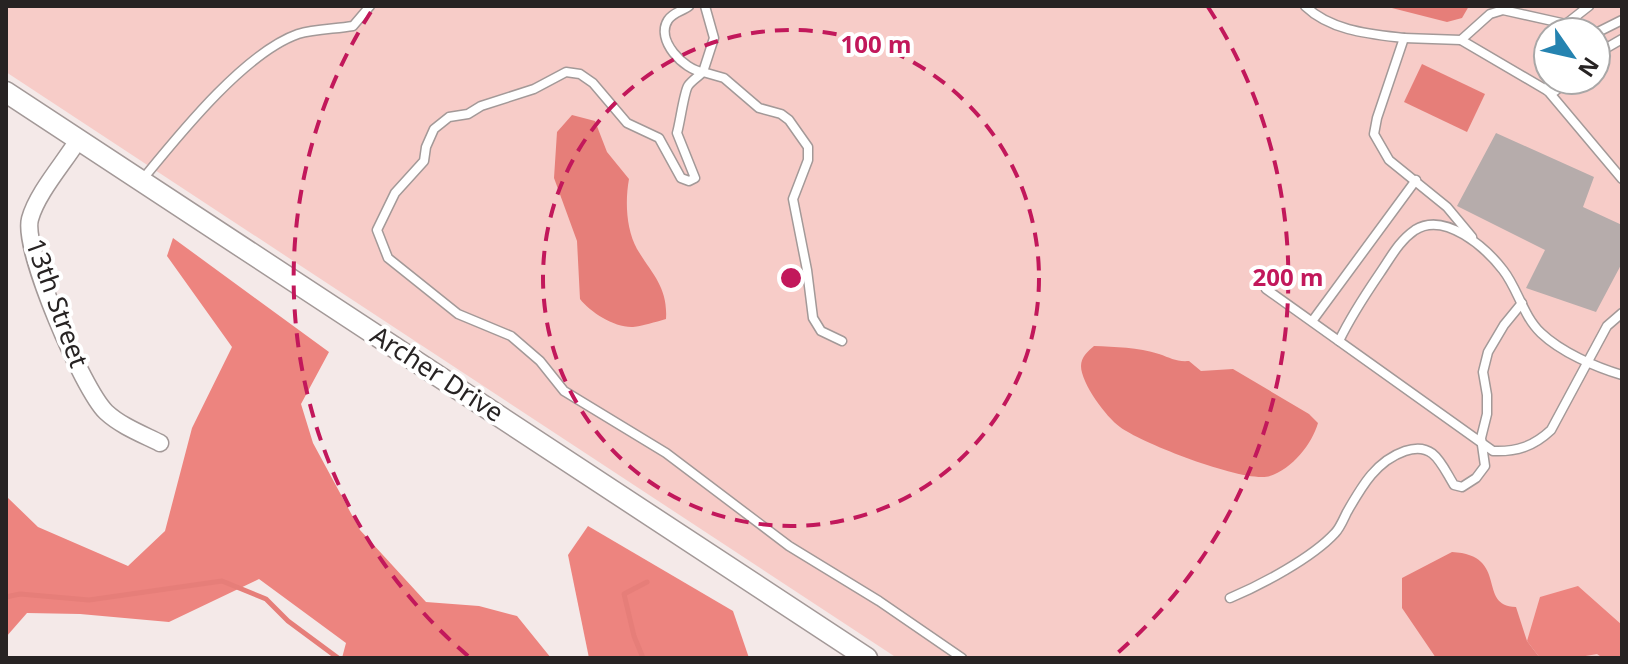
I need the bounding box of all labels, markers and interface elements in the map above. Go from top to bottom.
north arrow [1532,16,1612,96]
text: 100 m [841,27,911,60]
text: N [1572,52,1607,84]
street label: 13th Street [18,233,98,372]
text: 200 m [1253,260,1323,293]
centre of rings [777,264,805,292]
street label: Archer Drive [364,317,511,430]

